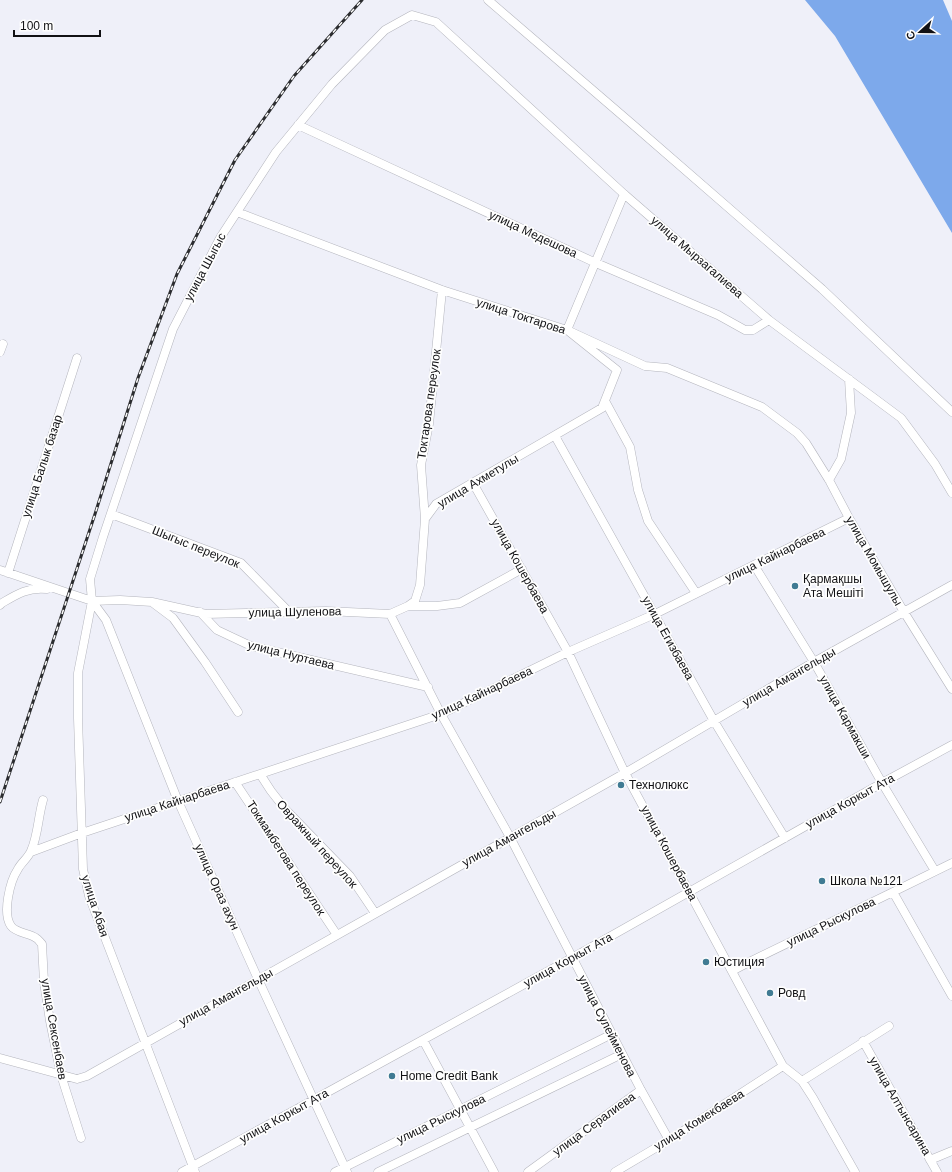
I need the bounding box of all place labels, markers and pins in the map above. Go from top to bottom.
place label: Қармақшы Ата Мешіті [803,572,863,600]
marker: Қармақшы Ата Мешіті [790,581,800,591]
place label: Технолюкс [629,778,689,792]
marker: Технолюкс [616,780,626,790]
place label: Школа №121 [830,874,903,888]
marker: Школа №121 [817,876,827,886]
place label: Юстиция [714,955,764,969]
marker: Юстиция [701,957,711,967]
place label: Ровд [778,986,805,1000]
marker: Ровд [765,988,775,998]
place label: Home Credit Bank [400,1069,499,1083]
marker: Home Credit Bank [387,1071,397,1081]

